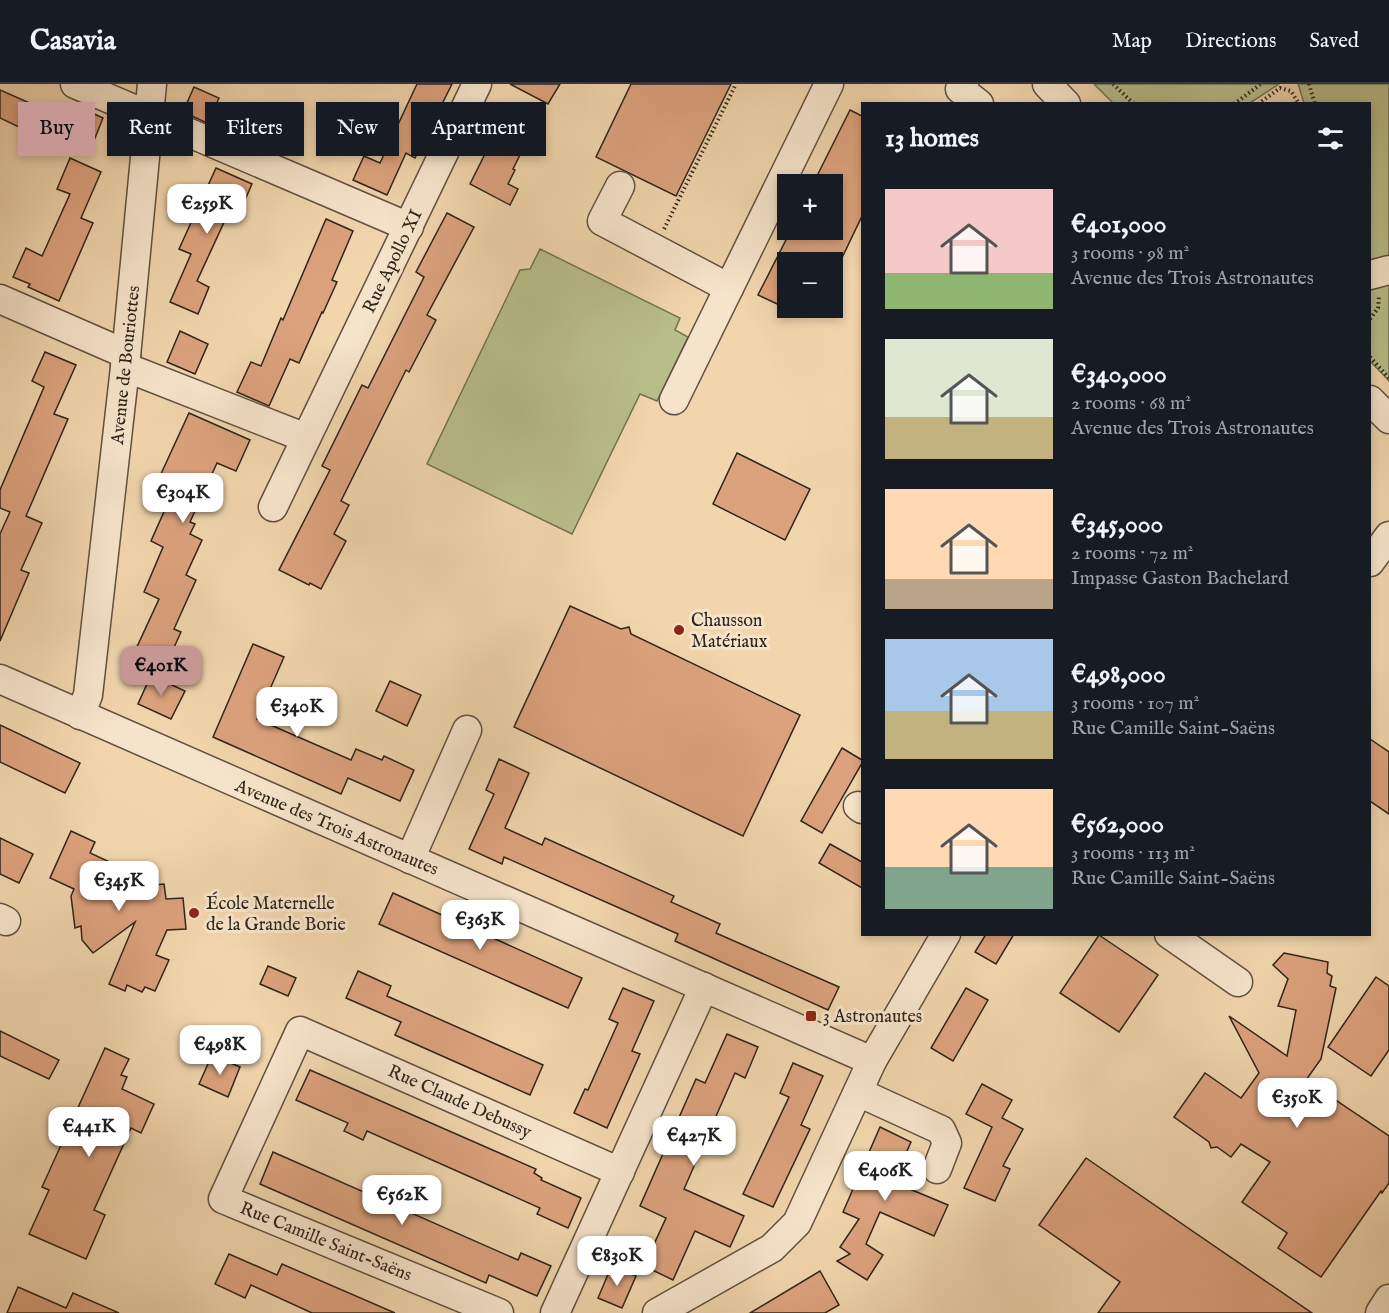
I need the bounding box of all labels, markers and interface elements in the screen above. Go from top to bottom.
text: Casavia [30,24,116,59]
text: Map [1112,28,1152,55]
text: Directions [1185,28,1276,55]
text: Saved [1309,28,1359,55]
chip: Buy [18,102,95,156]
chip: Rent [107,102,193,156]
chip: Filters [205,102,304,156]
chip: New [316,102,399,156]
chip: Apartment [411,102,546,156]
text: 13 homes [885,122,979,155]
icon: filters [1314,122,1347,155]
map controls [777,174,843,318]
button: + [777,174,843,240]
pin: €259K [165,184,249,235]
text: €259K [181,191,233,216]
street label: Rue Apollo XI [358,206,428,317]
text: €401,000 [1071,208,1167,241]
icon: home [933,213,1005,285]
text: 3 rooms · 98 m² [1071,241,1189,266]
button: − [777,252,843,318]
text: Avenue des Trois Astronautes [1071,266,1314,291]
street label: Avenue de Bouriottes [107,285,146,447]
text: €340,000 [1071,358,1167,391]
icon: home [933,363,1005,435]
text: 2 rooms · 68 m² [1071,391,1191,416]
text: Avenue des Trois Astronautes [1071,416,1314,441]
pin: €304K [141,473,225,524]
text: €304K [156,480,210,505]
text: €345,000 [1071,508,1163,541]
icon: home [933,513,1005,585]
text: 2 rooms · 72 m² [1071,541,1193,566]
text: Impasse Gaston Bachelard [1071,566,1289,591]
place label: Chausson Matériaux [691,610,768,654]
marker: Chausson Matériaux [672,623,686,637]
pin: €401K [119,646,203,697]
text: €401K [134,653,188,678]
text: €498,000 [1071,658,1166,691]
icon: home [933,663,1005,735]
pin: €340K [255,687,339,738]
text: 3 rooms · 107 m² [1071,691,1199,716]
text: €340K [270,694,324,719]
text: Rue Camille Saint-Saëns [1071,716,1275,741]
street label: Avenue des Trois Astronautes [230,775,441,882]
text: €562,000 [1071,808,1164,841]
icon: home [933,813,1005,885]
text: 3 rooms · 113 m² [1071,841,1195,866]
pin: €345K [77,861,161,912]
text: Rue Camille Saint-Saëns [1071,866,1275,891]
text: €345K [94,868,144,893]
place label: École Maternelle de la Grande Borie [206,891,346,937]
pin: €363K [438,900,522,951]
marker: École Maternelle de la Grande Borie [187,906,201,920]
text: €363K [455,907,505,932]
place label: 3 Astronautes [823,1006,922,1029]
marker: 3 Astronautes [804,1009,818,1023]
pin: €498K [178,1025,262,1076]
text: €498K [194,1032,246,1057]
street label: Rue Claude Debussy [384,1060,535,1144]
pin: €350K [1255,1078,1339,1129]
text: €350K [1272,1085,1322,1110]
pin: €441K [47,1107,131,1158]
text: €441K [62,1114,116,1139]
pin: €427K [652,1116,736,1167]
text: €427K [667,1123,721,1148]
pin: €406K [843,1151,927,1202]
text: €406K [858,1158,912,1183]
pin: €562K [360,1175,444,1226]
text: €562K [376,1182,428,1207]
street label: Rue Camille Saint-Saëns [236,1197,415,1287]
pin: €830K [575,1236,659,1287]
text: €830K [591,1243,643,1268]

